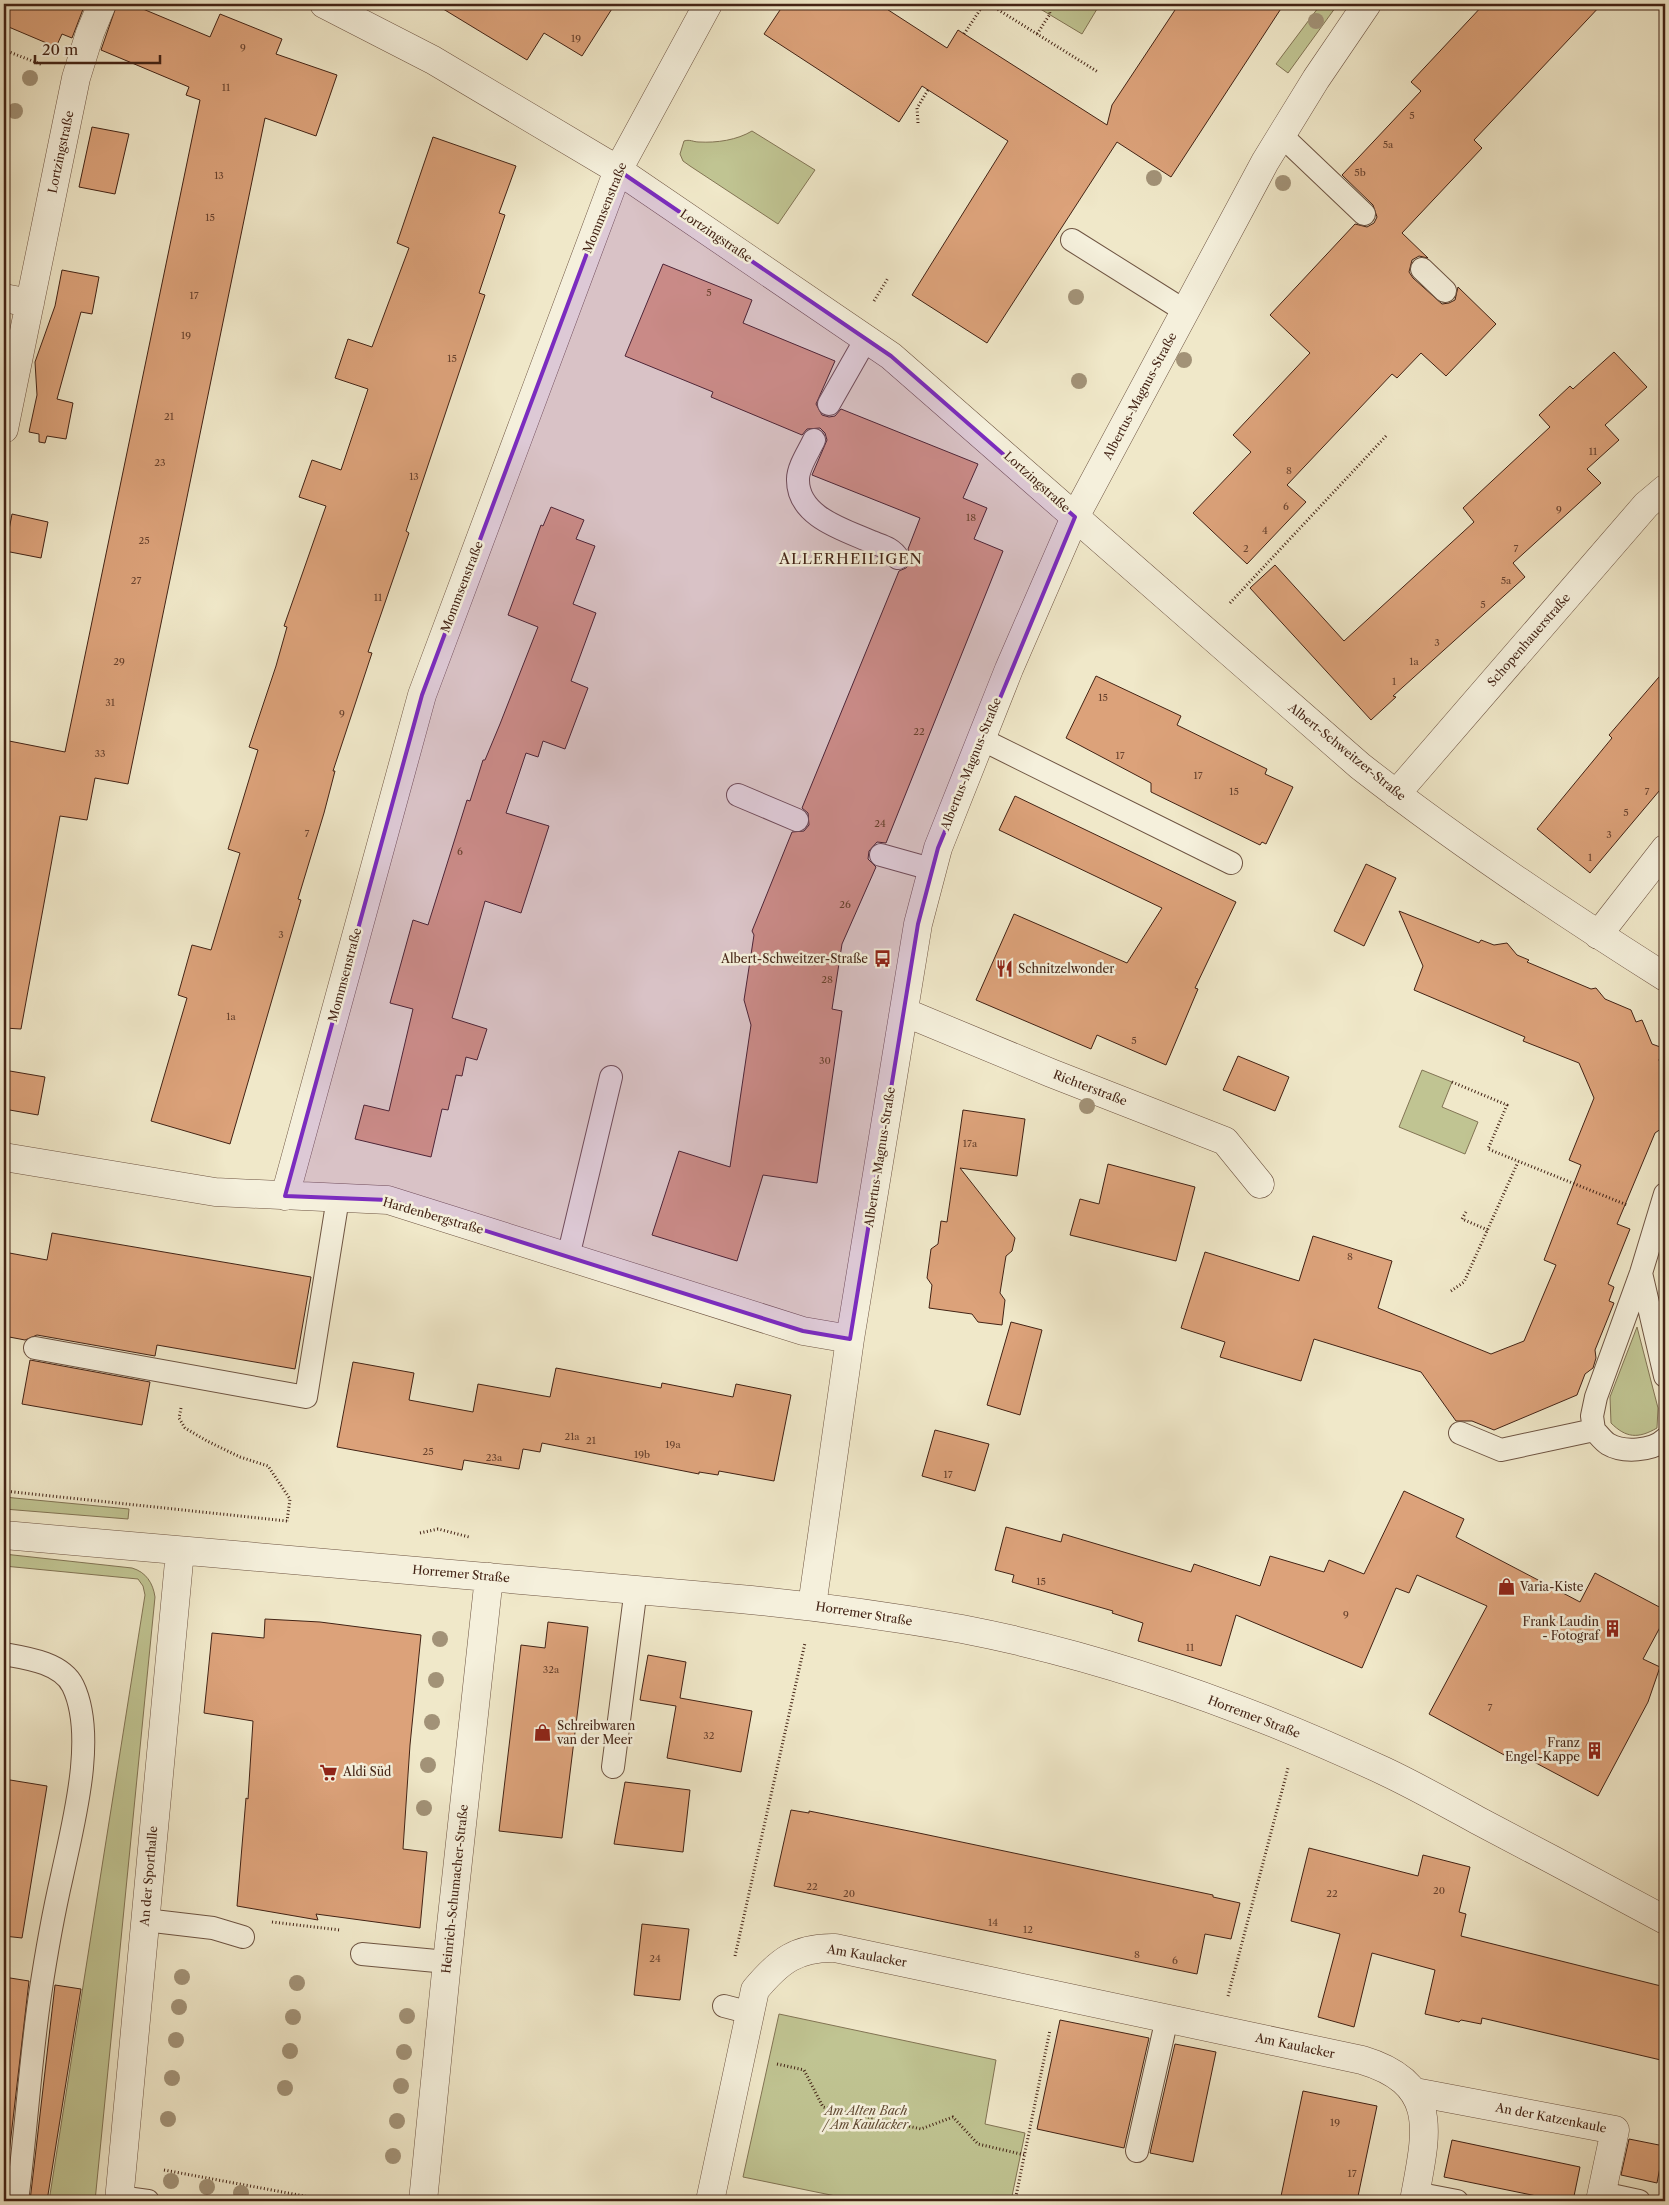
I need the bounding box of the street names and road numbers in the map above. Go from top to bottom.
street label: Lortzingstraße [44,109,77,195]
street label: Mommsenstraße [579,160,630,255]
street label: Lortzingstraße [677,206,756,265]
street label: Albertus-Magnus-Straße [1099,329,1180,463]
street label: Lortzingstraße [1001,448,1074,515]
street label: Mommsenstraße [437,539,486,635]
street label: Schopenhauerstraße [1484,590,1573,689]
street label: Albertus-Magnus-Straße [937,695,1004,833]
street label: Albert-Schweitzer-Straße [1285,699,1409,804]
street label: Mommsenstraße [325,926,364,1024]
street label: Richterstraße [1051,1067,1130,1109]
street label: Albertus-Magnus-Straße [861,1085,898,1229]
street label: Hardenbergstraße [381,1194,485,1237]
street label: Horremer Straße [412,1562,511,1585]
street label: Horremer Straße [815,1598,914,1629]
street label: Horremer Straße [1206,1692,1303,1741]
street label: Heinrich-Schumacher-Straße [438,1803,471,1974]
street label: An der Sporthalle [137,1825,160,1928]
street label: Am Kaulacker [825,1941,908,1970]
street label: Am Kaulacker [1253,2030,1336,2061]
street label: An der Katzenkaule [1493,2099,1608,2136]

